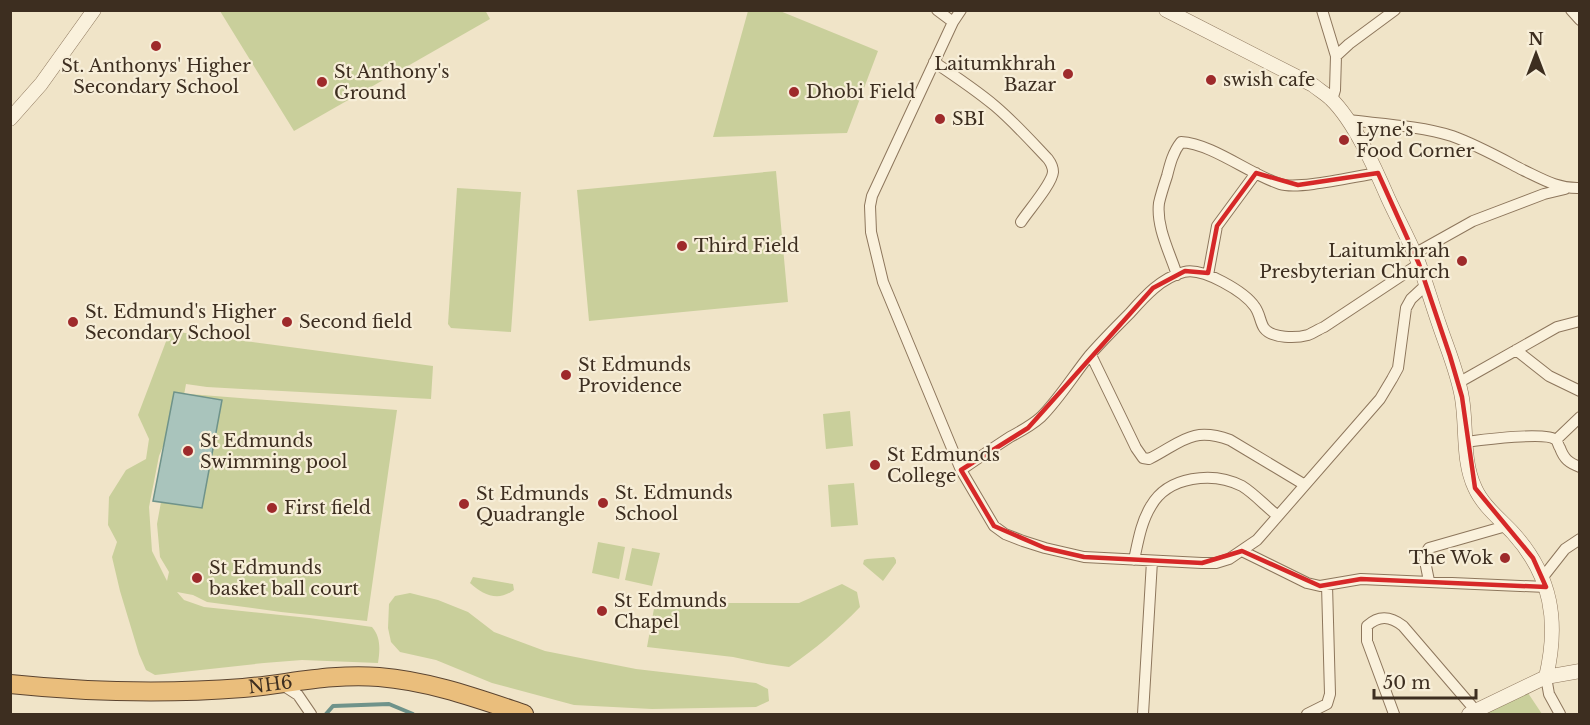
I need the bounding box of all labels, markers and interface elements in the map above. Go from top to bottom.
north arrow [1506,24,1566,84]
text: N [1528,29,1544,49]
marker: St. Anthonys' Higher Secondary School [149,39,163,53]
place label: Laitumkhrah Bazar [934,53,1056,96]
place label: St. Anthonys' Higher Secondary School [61,55,251,98]
place label: St Anthony's Ground [334,61,449,104]
marker: Laitumkhrah Bazar [1061,67,1075,81]
place label: swish cafe [1223,69,1315,91]
marker: swish cafe [1204,73,1218,87]
marker: St Anthony's Ground [315,75,329,89]
place label: Dhobi Field [806,81,915,103]
marker: Dhobi Field [787,85,801,99]
place label: SBI [952,108,985,130]
marker: SBI [933,112,947,126]
place label: Lyne's Food Corner [1356,119,1475,162]
marker: Lyne's Food Corner [1337,133,1351,147]
place label: Third Field [694,235,799,257]
marker: Third Field [675,239,689,253]
place label: Laitumkhrah Presbyterian Church [1259,240,1450,283]
marker: Laitumkhrah Presbyterian Church [1455,254,1469,268]
place label: St. Edmund's Higher Secondary School [85,301,277,344]
place label: Second field [299,311,412,333]
marker: St. Edmund's Higher Secondary School [66,315,80,329]
marker: Second field [280,315,294,329]
place label: St Edmunds Providence [578,354,691,397]
marker: St Edmunds Providence [559,368,573,382]
place label: St Edmunds Swimming pool [200,430,347,473]
marker: St Edmunds Swimming pool [181,444,195,458]
place label: St Edmunds College [887,444,1000,487]
marker: St Edmunds College [868,458,882,472]
place label: St. Edmunds School [615,482,733,525]
place label: St Edmunds Quadrangle [476,483,589,526]
marker: St. Edmunds School [596,496,610,510]
place label: First field [284,497,371,519]
marker: St Edmunds Quadrangle [457,497,471,511]
marker: First field [265,501,279,515]
place label: The Wok [1409,547,1493,569]
marker: The Wok [1498,551,1512,565]
place label: St Edmunds basket ball court [208,557,359,600]
marker: St Edmunds basket ball court [190,571,204,585]
place label: St Edmunds Chapel [614,590,727,633]
marker: St Edmunds Chapel [595,604,609,618]
scale bar [1374,662,1476,700]
street label: NH6 [247,671,294,698]
text: 50 m [1383,672,1431,694]

